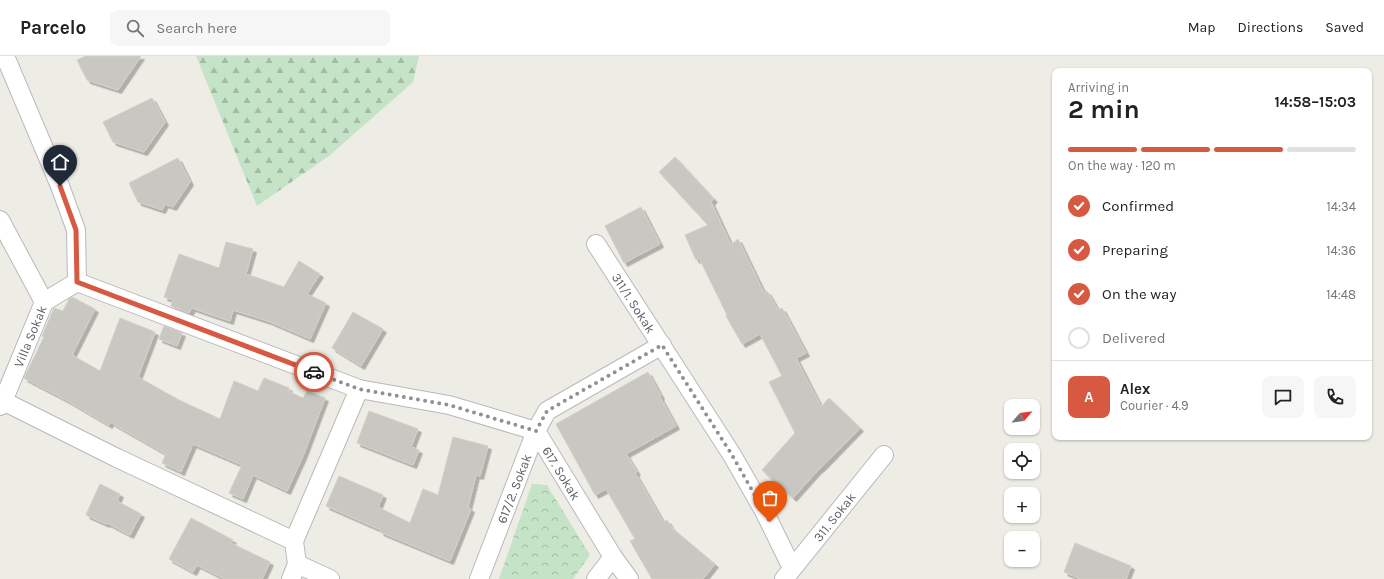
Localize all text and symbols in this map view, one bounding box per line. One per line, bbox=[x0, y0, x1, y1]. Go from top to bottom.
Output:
search box bbox=[110, 10, 390, 46]
text: Parcelo bbox=[20, 17, 86, 39]
icon: search bbox=[124, 17, 146, 39]
text: Search here bbox=[156, 19, 237, 37]
text: Map bbox=[1188, 19, 1216, 36]
text: Directions bbox=[1238, 19, 1303, 36]
text: Saved bbox=[1325, 19, 1364, 36]
text: Arriving in bbox=[1068, 80, 1129, 95]
text: 14:58–15:03 bbox=[1274, 93, 1356, 111]
text: 2 min bbox=[1068, 94, 1140, 125]
pin bbox=[43, 145, 77, 186]
icon: home bbox=[49, 151, 71, 173]
text: On the way · 120 m bbox=[1068, 158, 1176, 173]
icon: check bbox=[1068, 195, 1090, 217]
text: Confirmed bbox=[1102, 197, 1174, 215]
text: 14:34 bbox=[1327, 199, 1356, 214]
icon: check bbox=[1068, 239, 1090, 261]
text: Preparing bbox=[1102, 241, 1168, 259]
text: 14:36 bbox=[1326, 243, 1356, 258]
street label: 311/1. Sokak bbox=[609, 270, 658, 336]
icon: check bbox=[1068, 283, 1090, 305]
text: On the way bbox=[1102, 285, 1176, 303]
text: 14:48 bbox=[1326, 287, 1356, 302]
street label: Villa Sokak bbox=[11, 303, 50, 369]
text: Delivered bbox=[1102, 329, 1166, 347]
courier bbox=[294, 352, 334, 392]
icon: car bbox=[303, 361, 325, 383]
button: chat bbox=[1262, 376, 1304, 418]
button: phone bbox=[1314, 376, 1356, 418]
text: Alex bbox=[1120, 380, 1150, 398]
text: A bbox=[1084, 388, 1094, 406]
text: Courier · 4.9 bbox=[1120, 398, 1189, 413]
north arrow bbox=[1004, 399, 1040, 435]
map controls bbox=[1004, 399, 1040, 567]
button: locate bbox=[1004, 443, 1040, 479]
street label: 617. Sokak bbox=[539, 444, 583, 503]
street label: 617/2. Sokak bbox=[494, 452, 534, 526]
pin bbox=[753, 481, 787, 522]
icon: bag bbox=[759, 487, 781, 509]
button: + bbox=[1004, 487, 1040, 523]
street label: 311. Sokak bbox=[810, 490, 859, 545]
button: − bbox=[1004, 531, 1040, 567]

